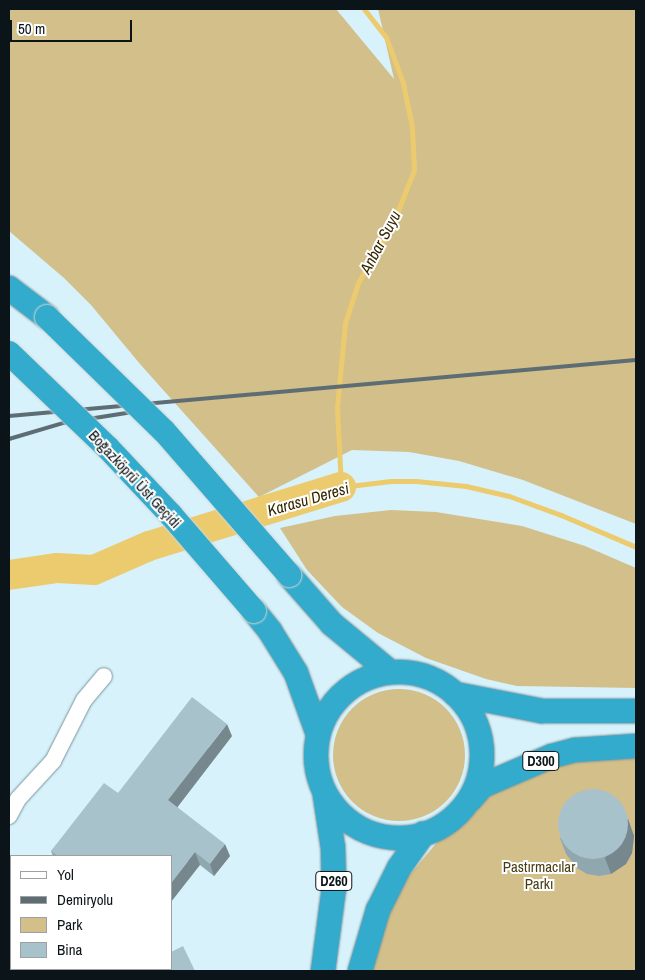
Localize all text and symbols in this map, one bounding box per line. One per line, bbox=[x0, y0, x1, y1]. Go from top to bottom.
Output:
scale bar bbox=[12, 10, 135, 42]
text: 50 m bbox=[18, 18, 45, 39]
water label: Anbar Suyu bbox=[355, 207, 405, 277]
street label: Boğazköprü Üst Geçidi bbox=[85, 426, 185, 532]
water label: Karasu Deresi bbox=[265, 478, 351, 520]
road number: D300 bbox=[522, 749, 560, 772]
legend bbox=[10, 855, 172, 970]
park label: Pastırmacılar Parkı bbox=[503, 857, 575, 892]
text: Yol bbox=[57, 864, 74, 885]
road number: D260 bbox=[315, 869, 353, 892]
text: Demiryolu bbox=[57, 889, 113, 910]
text: Park bbox=[57, 914, 82, 935]
text: Bina bbox=[57, 939, 82, 960]

